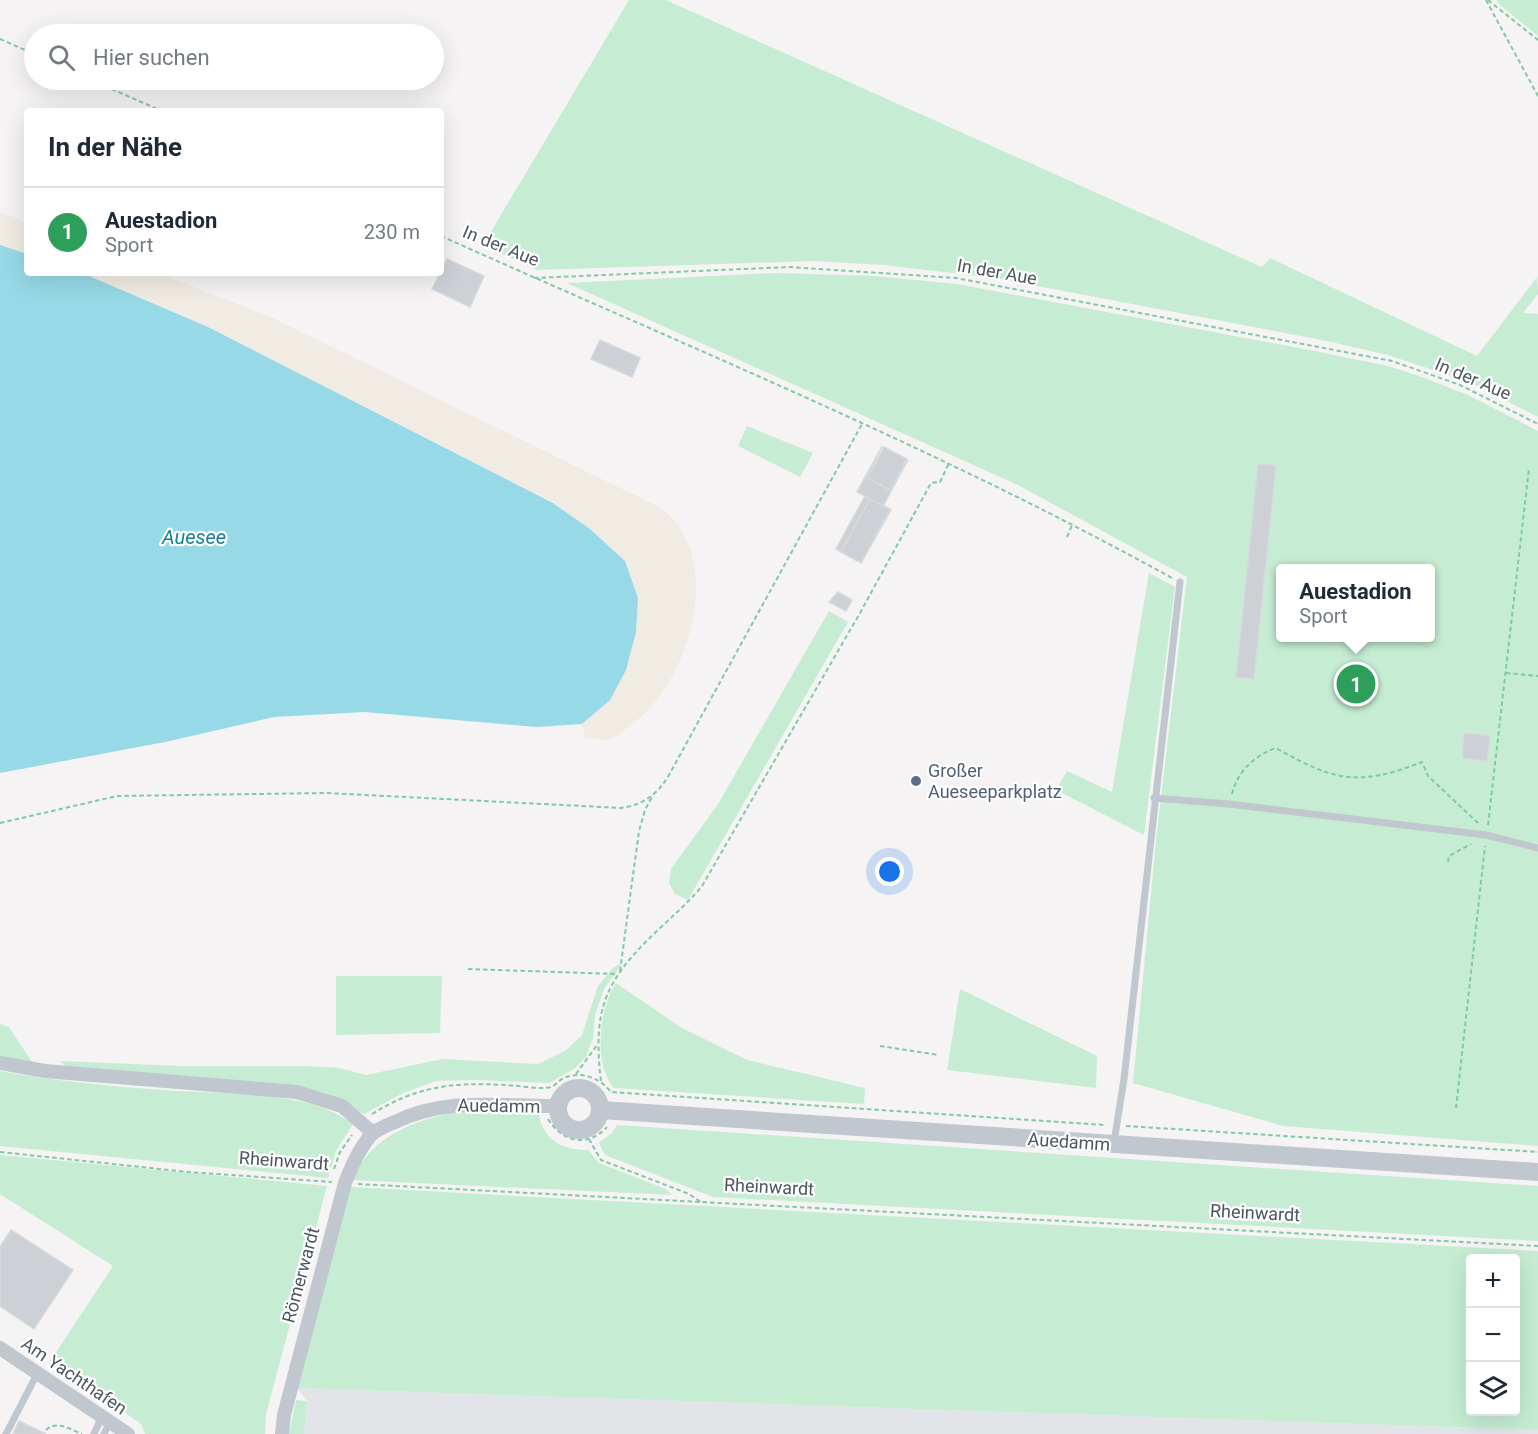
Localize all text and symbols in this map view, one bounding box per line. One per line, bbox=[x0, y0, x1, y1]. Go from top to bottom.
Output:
search box bbox=[24, 24, 444, 90]
icon: search bbox=[45, 41, 78, 74]
text: Hier suchen bbox=[93, 45, 210, 70]
text: In der Nähe bbox=[48, 132, 182, 162]
text: Auestadion bbox=[105, 208, 217, 233]
text: 1 bbox=[62, 220, 73, 244]
text: 230 m bbox=[364, 220, 420, 244]
street label: In der Aue bbox=[460, 221, 543, 270]
text: Sport bbox=[105, 233, 153, 257]
street label: In der Aue bbox=[956, 254, 1039, 289]
street label: In der Aue bbox=[1432, 353, 1514, 404]
water label: Auesee bbox=[161, 525, 226, 549]
popup bbox=[1276, 564, 1435, 642]
text: Auestadion bbox=[1299, 579, 1412, 604]
text: Sport bbox=[1299, 604, 1348, 628]
pin: 1 bbox=[1336, 662, 1376, 706]
place label: Großer Aueseeparkplatz bbox=[928, 760, 1062, 802]
marker: Großer Aueseeparkplatz bbox=[909, 774, 923, 788]
your location bbox=[875, 857, 904, 886]
street label: Auedamm bbox=[458, 1094, 541, 1117]
street label: Auedamm bbox=[1027, 1128, 1111, 1155]
street label: Rheinwardt bbox=[238, 1147, 330, 1174]
street label: Rheinwardt bbox=[723, 1174, 815, 1199]
street label: Rheinwardt bbox=[1209, 1200, 1301, 1225]
street label: Römerwardt bbox=[278, 1225, 323, 1325]
map controls bbox=[1466, 1254, 1520, 1416]
button: + bbox=[1466, 1254, 1520, 1308]
button: − bbox=[1466, 1308, 1520, 1362]
street label: Am Yachthafen bbox=[18, 1333, 131, 1419]
button: layers bbox=[1466, 1362, 1520, 1416]

